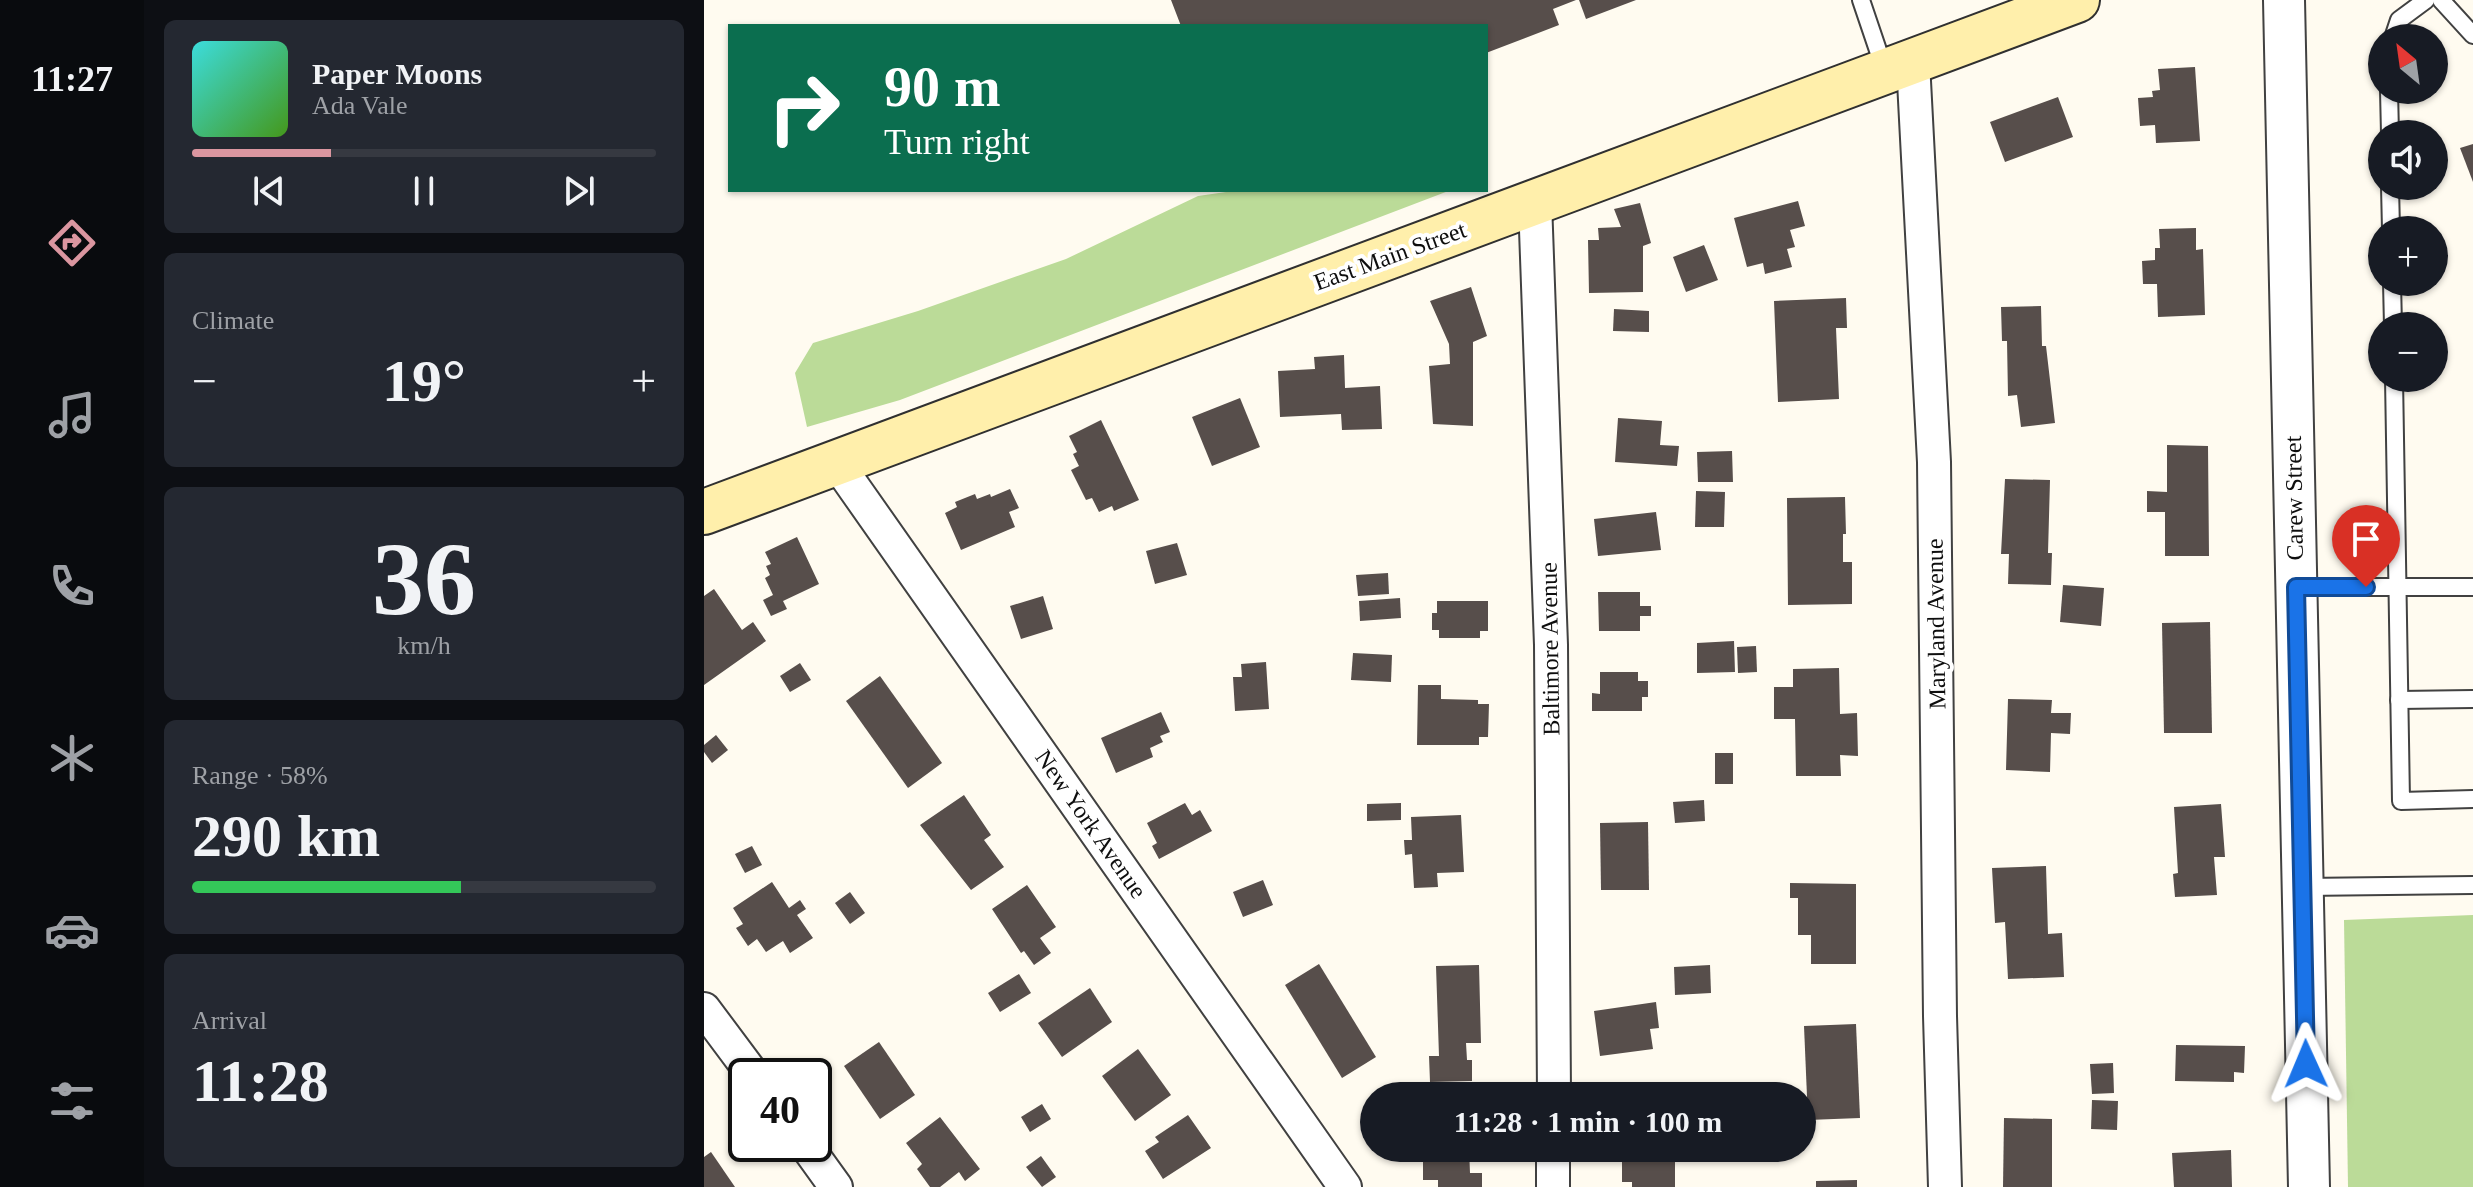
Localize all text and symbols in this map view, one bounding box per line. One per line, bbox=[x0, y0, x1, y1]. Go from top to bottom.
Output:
north arrow bbox=[2368, 24, 2448, 104]
map controls bbox=[2368, 24, 2448, 392]
icon: right bbox=[752, 56, 856, 160]
text: 90 m bbox=[884, 56, 1001, 118]
text: Paper Moons bbox=[312, 57, 482, 90]
text: 11:27 bbox=[31, 59, 113, 99]
text: Ada Vale bbox=[312, 91, 408, 120]
button: sound bbox=[2368, 120, 2448, 200]
text: Turn right bbox=[884, 122, 1030, 162]
icon: previous bbox=[247, 169, 291, 213]
icon: pause bbox=[402, 169, 446, 213]
icon: next bbox=[557, 169, 601, 213]
icon: directions bbox=[44, 215, 100, 271]
street label: East Main Street bbox=[1310, 216, 1470, 296]
button: + bbox=[2368, 216, 2448, 296]
text: Climate bbox=[192, 306, 274, 335]
button: − bbox=[2368, 312, 2448, 392]
text: 19° bbox=[382, 348, 466, 414]
text: − bbox=[192, 357, 217, 406]
text: + bbox=[631, 357, 656, 406]
icon: music bbox=[44, 387, 100, 443]
street label: Carew Street bbox=[2280, 435, 2308, 561]
pin bbox=[2332, 505, 2400, 587]
icon: arrive bbox=[2344, 517, 2388, 561]
text: 36 bbox=[372, 521, 476, 636]
street label: Maryland Avenue bbox=[1922, 538, 1950, 710]
icon: phone bbox=[44, 558, 100, 614]
street label: Baltimore Avenue bbox=[1535, 562, 1565, 736]
text: km/h bbox=[397, 631, 451, 660]
icon: climate bbox=[44, 730, 100, 786]
street label: New York Avenue bbox=[1030, 745, 1152, 903]
text: Range · 58% bbox=[192, 761, 328, 790]
text: 290 km bbox=[192, 803, 380, 869]
icon: car bbox=[44, 902, 100, 958]
text: Arrival bbox=[192, 1006, 267, 1035]
position arrow bbox=[2264, 1022, 2348, 1106]
text: 11:28 bbox=[192, 1048, 329, 1114]
speed limit sign: 40 bbox=[728, 1058, 832, 1162]
icon: filters bbox=[44, 1073, 100, 1129]
text: 11:28 · 1 min · 100 m bbox=[1454, 1105, 1722, 1138]

